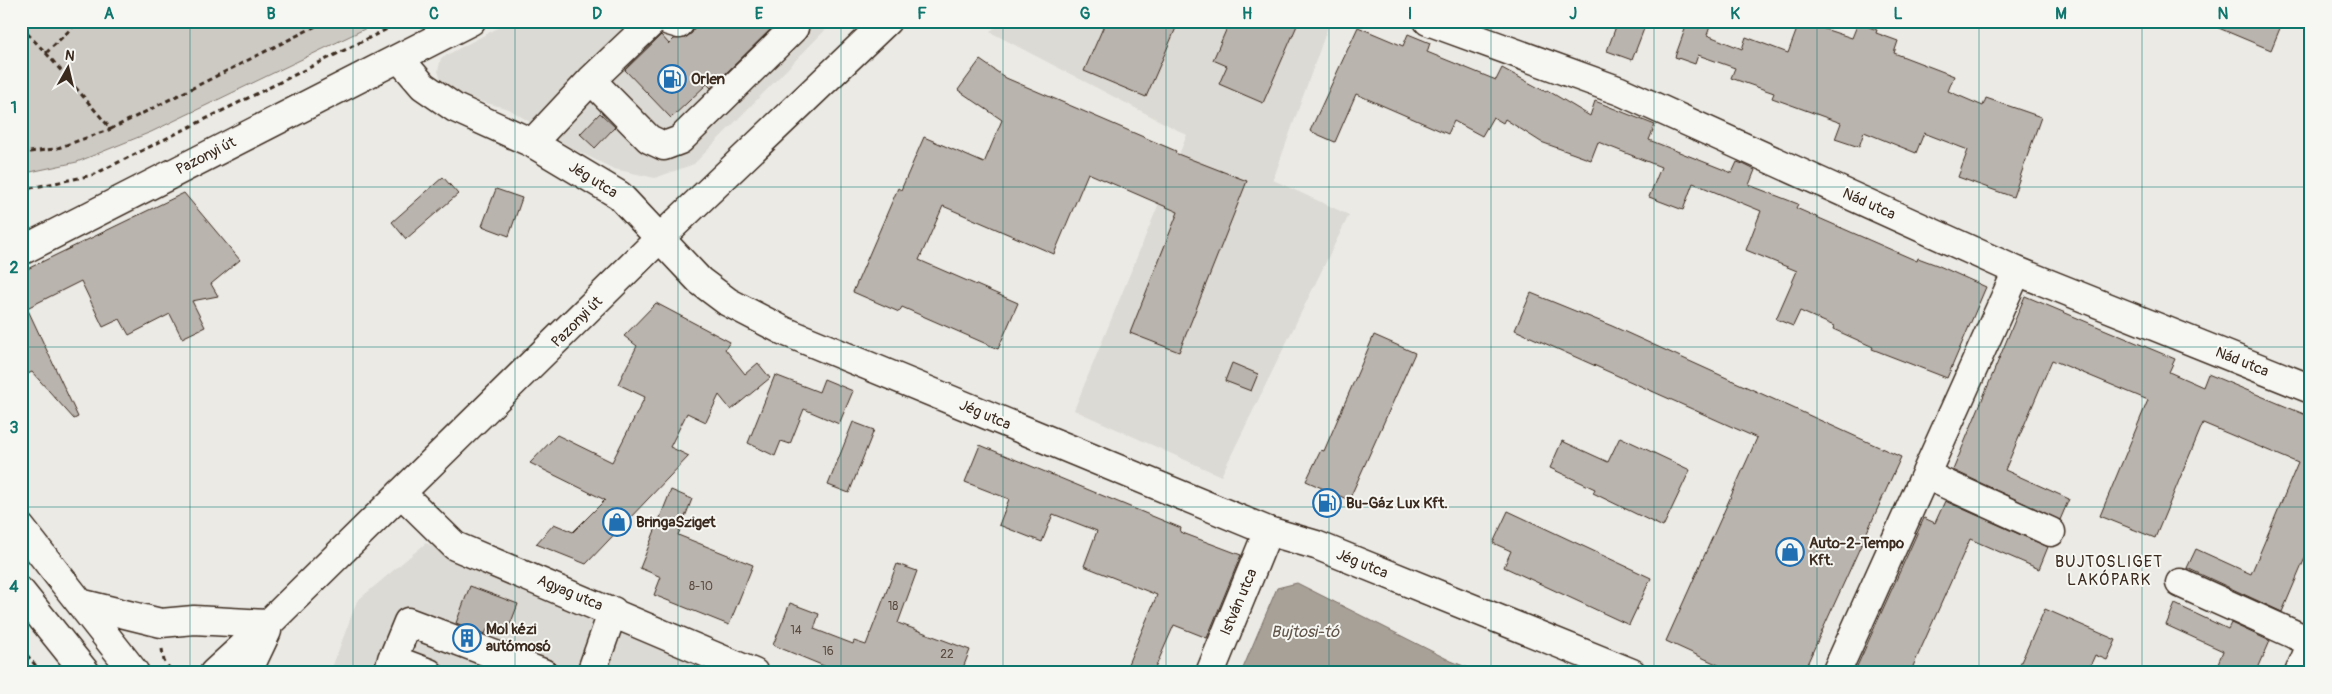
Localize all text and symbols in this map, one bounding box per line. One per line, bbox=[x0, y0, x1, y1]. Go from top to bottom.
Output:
text: A bbox=[104, 4, 115, 24]
text: B bbox=[266, 4, 276, 24]
text: C bbox=[429, 4, 439, 24]
text: D bbox=[592, 4, 602, 24]
text: E bbox=[755, 4, 764, 24]
text: F bbox=[917, 4, 927, 24]
text: G bbox=[1080, 4, 1091, 24]
text: H bbox=[1242, 4, 1252, 24]
text: I bbox=[1408, 4, 1412, 24]
text: J bbox=[1569, 4, 1577, 24]
text: K bbox=[1730, 4, 1740, 24]
text: L bbox=[1893, 4, 1903, 24]
text: M bbox=[2055, 4, 2067, 24]
text: N bbox=[2218, 4, 2229, 24]
north arrow bbox=[42, 42, 92, 92]
text: N bbox=[64, 47, 76, 65]
fuel station icon: Orlen bbox=[657, 64, 687, 94]
place label: Orlen bbox=[691, 70, 726, 89]
text: 1 bbox=[11, 98, 17, 118]
street label: Pazonyi út bbox=[173, 132, 240, 179]
street label: Jég utca bbox=[565, 158, 621, 202]
street label: Nád utca bbox=[1840, 184, 1898, 224]
text: 2 bbox=[10, 258, 19, 278]
street label: Pazonyi út bbox=[547, 292, 607, 352]
street label: Nád utca bbox=[2213, 343, 2272, 381]
street label: Jég utca bbox=[956, 396, 1014, 434]
text: 3 bbox=[10, 418, 19, 438]
fuel station icon: Bu-Gáz Lux Kft. bbox=[1312, 488, 1342, 518]
place label: Bu-Gáz Lux Kft. bbox=[1346, 494, 1448, 513]
shop icon: BringaSziget bbox=[602, 507, 632, 537]
place label: BringaSziget bbox=[636, 513, 717, 532]
place label: Auto-2-Tempo Kft. bbox=[1809, 534, 1904, 570]
shop icon: Auto-2-Tempo Kft. bbox=[1775, 537, 1805, 567]
street label: Jég utca bbox=[1333, 545, 1391, 583]
district label: BUJTOSLIGET LAKÓPARK bbox=[2055, 552, 2163, 590]
street label: István utca bbox=[1216, 566, 1262, 638]
street label: Agyag utca bbox=[534, 571, 606, 615]
text: 4 bbox=[9, 577, 19, 597]
house number: 8-10 bbox=[689, 579, 713, 594]
house number: 18 bbox=[888, 599, 898, 614]
place label: Mol kézi autómosó bbox=[486, 620, 551, 656]
water label: Bujtosi-tó bbox=[1271, 622, 1340, 642]
building icon: Mol kézi autómosó bbox=[452, 623, 482, 653]
house number: 14 bbox=[790, 623, 802, 638]
house number: 16 bbox=[822, 644, 834, 659]
house number: 22 bbox=[940, 647, 954, 662]

